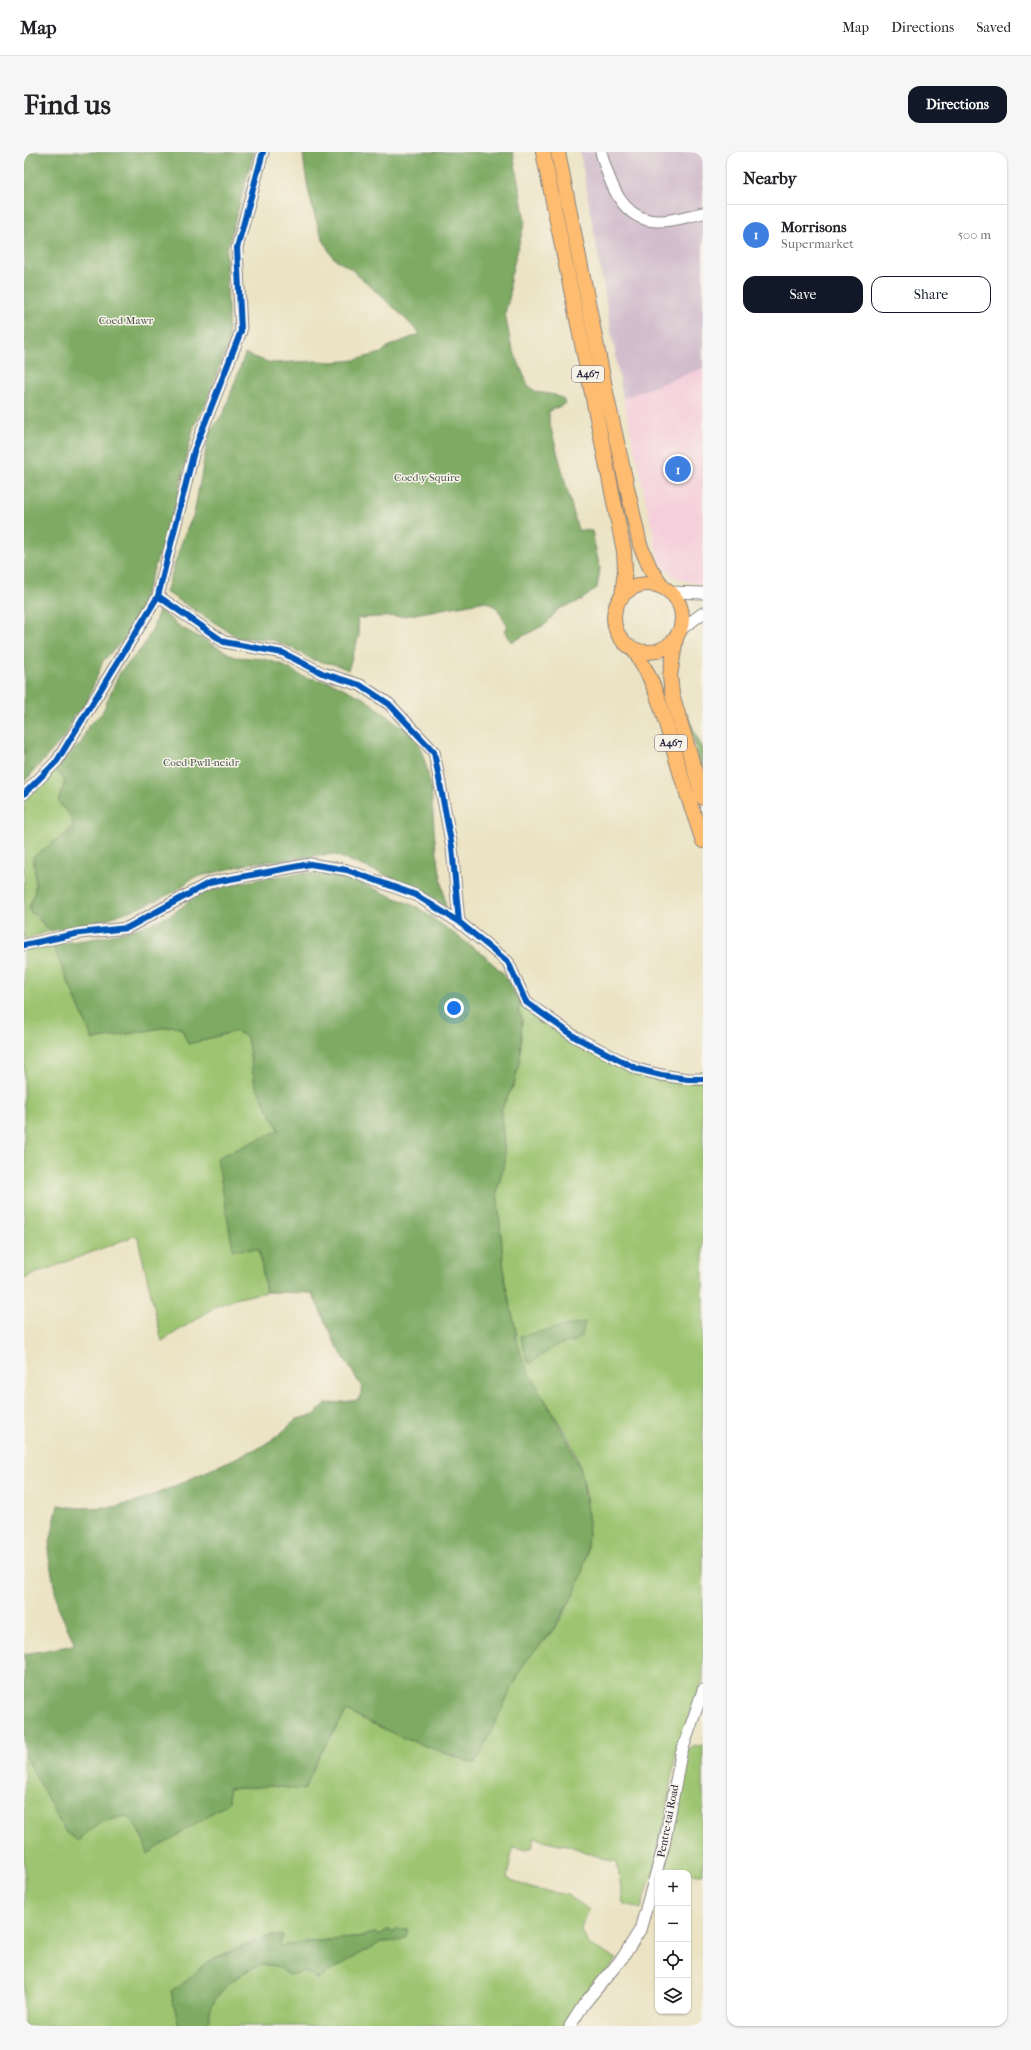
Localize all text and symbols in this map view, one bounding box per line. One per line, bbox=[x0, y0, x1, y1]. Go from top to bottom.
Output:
text: Map bbox=[20, 17, 56, 39]
text: Map bbox=[842, 19, 869, 36]
text: Directions bbox=[891, 19, 954, 36]
text: Saved bbox=[976, 19, 1011, 36]
button: Directions bbox=[908, 86, 1007, 123]
text: Find us bbox=[24, 88, 111, 121]
text: Nearby bbox=[743, 168, 797, 188]
text: Morrisons bbox=[781, 218, 847, 236]
text: 1 bbox=[754, 227, 758, 242]
text: 500 m bbox=[957, 227, 991, 242]
text: Supermarket bbox=[781, 236, 854, 251]
button: Save bbox=[743, 276, 863, 313]
button: Share bbox=[871, 276, 991, 313]
park label: Coed Mawr bbox=[99, 314, 154, 327]
road number: A467 bbox=[572, 366, 604, 382]
pin: 1 bbox=[665, 454, 691, 484]
park label: Coed y Squire bbox=[394, 471, 461, 484]
road number: A467 bbox=[655, 735, 687, 751]
park label: Coed Pwll-neidr bbox=[163, 756, 239, 769]
your location bbox=[444, 998, 464, 1018]
street label: Pentre-tai Road bbox=[655, 1782, 682, 1859]
map controls bbox=[655, 1870, 691, 2014]
button: + bbox=[655, 1870, 691, 1906]
button: − bbox=[655, 1906, 691, 1942]
button: locate bbox=[655, 1942, 691, 1978]
button: layers bbox=[655, 1978, 691, 2014]

